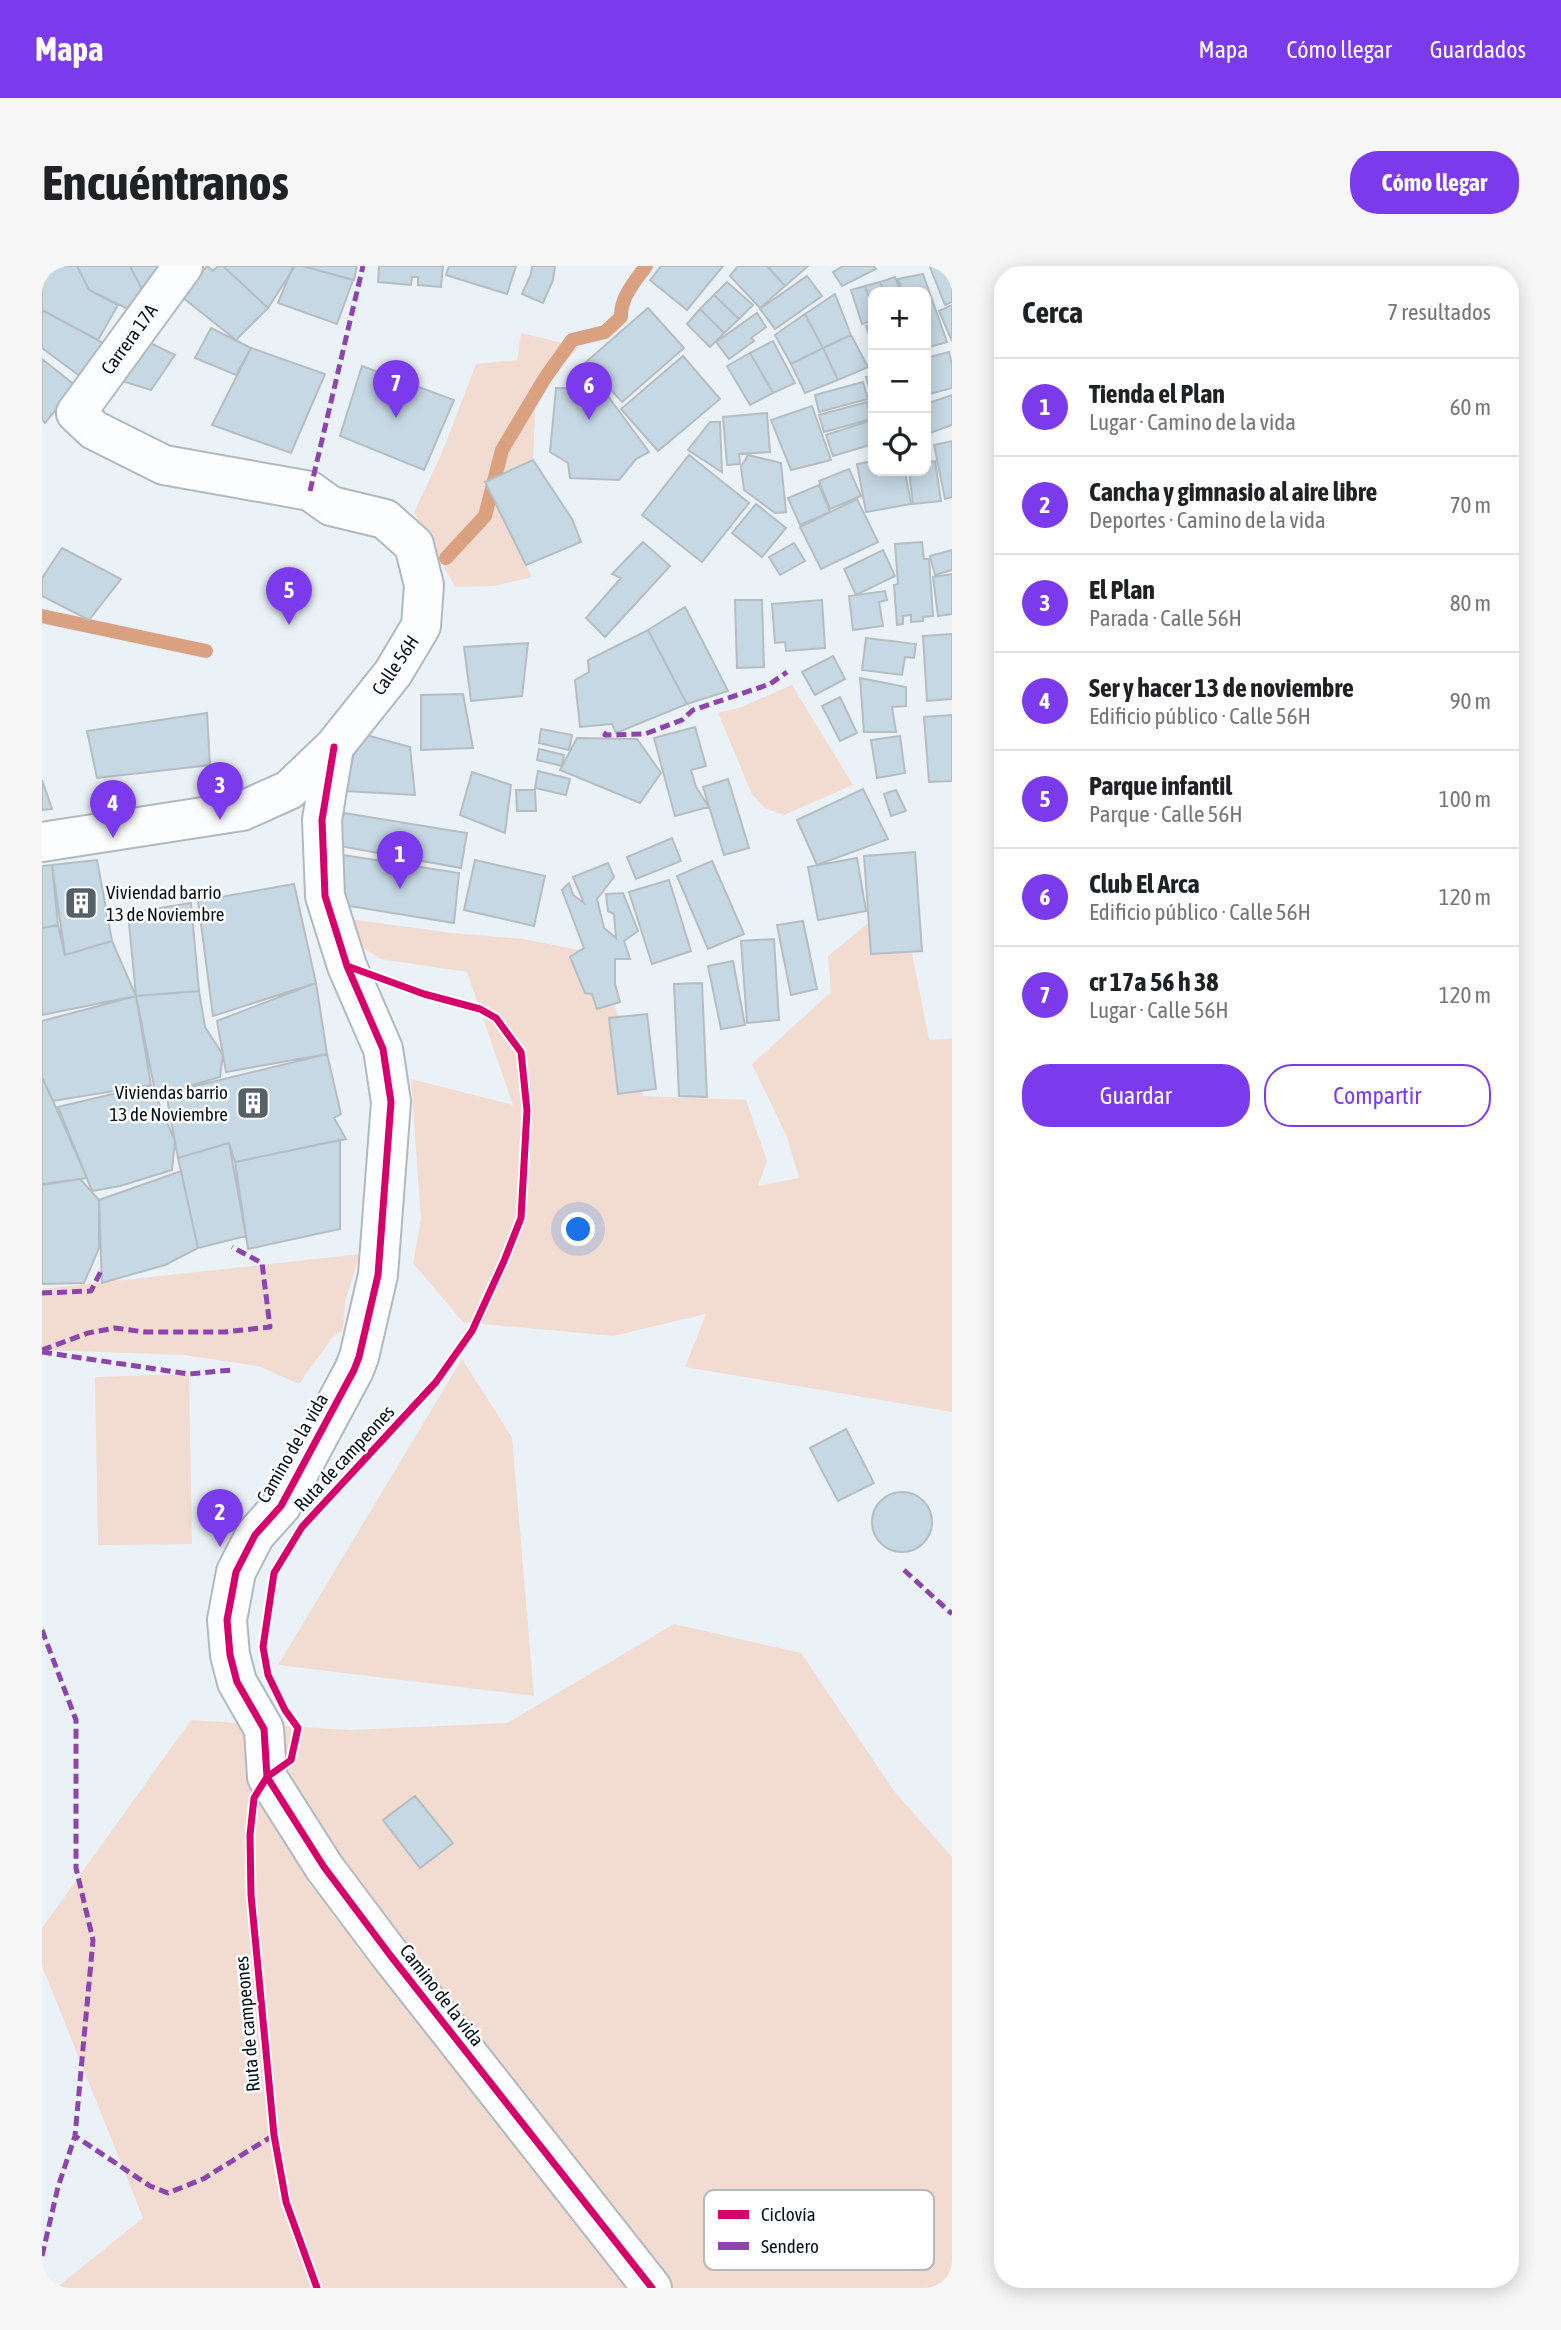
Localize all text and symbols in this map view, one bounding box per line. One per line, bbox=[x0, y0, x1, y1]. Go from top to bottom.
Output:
text: Mapa bbox=[35, 30, 103, 68]
text: Mapa bbox=[1199, 36, 1248, 63]
text: Cómo llegar bbox=[1286, 36, 1392, 63]
text: Guardados bbox=[1430, 36, 1526, 63]
button: Cómo llegar bbox=[1350, 151, 1519, 214]
text: Encuéntranos bbox=[42, 154, 289, 210]
map controls bbox=[868, 287, 931, 476]
button: + bbox=[868, 287, 931, 350]
text: Cerca bbox=[1022, 295, 1083, 329]
street label: Carrera 17A bbox=[96, 299, 162, 378]
text: 7 resultados bbox=[1387, 299, 1491, 325]
button: − bbox=[868, 350, 931, 413]
pin: 7 bbox=[373, 360, 419, 418]
pin: 6 bbox=[566, 362, 612, 420]
text: Tienda el Plan bbox=[1089, 379, 1225, 409]
text: 1 bbox=[1040, 394, 1050, 420]
text: 60 m bbox=[1450, 394, 1491, 420]
text: Lugar · Camino de la vida bbox=[1089, 409, 1296, 435]
button: locate bbox=[868, 413, 931, 476]
text: Cancha y gimnasio al aire libre bbox=[1089, 477, 1377, 507]
text: 2 bbox=[1040, 492, 1050, 518]
text: 70 m bbox=[1450, 492, 1491, 518]
text: Deportes · Camino de la vida bbox=[1089, 507, 1326, 533]
pin: 5 bbox=[266, 567, 312, 625]
text: El Plan bbox=[1089, 575, 1155, 605]
text: 3 bbox=[1040, 590, 1050, 616]
text: 80 m bbox=[1450, 590, 1491, 616]
text: Parada · Calle 56H bbox=[1089, 605, 1242, 631]
street label: Calle 56H bbox=[367, 631, 423, 699]
text: Ser y hacer 13 de noviembre bbox=[1089, 673, 1354, 703]
text: 4 bbox=[1040, 688, 1050, 714]
text: 90 m bbox=[1450, 688, 1491, 714]
text: Edificio público · Calle 56H bbox=[1089, 703, 1311, 729]
pin: 3 bbox=[197, 762, 243, 820]
text: Parque infantil bbox=[1089, 771, 1232, 801]
pin: 4 bbox=[90, 780, 136, 838]
text: 5 bbox=[1040, 786, 1050, 812]
text: 100 m bbox=[1439, 786, 1491, 812]
text: Parque · Calle 56H bbox=[1089, 801, 1243, 827]
pin: 1 bbox=[377, 831, 423, 889]
text: Club El Arca bbox=[1089, 869, 1200, 899]
place label: Viviendad barrio 13 de Noviembre bbox=[106, 881, 224, 925]
building icon: Viviendad barrio 13 de Noviembre bbox=[62, 884, 100, 922]
text: 6 bbox=[1040, 884, 1050, 910]
text: 120 m bbox=[1439, 884, 1491, 910]
text: Edificio público · Calle 56H bbox=[1089, 899, 1311, 925]
text: cr 17a 56 h 38 bbox=[1089, 967, 1219, 997]
text: 7 bbox=[1040, 982, 1050, 1008]
text: 120 m bbox=[1439, 982, 1491, 1008]
text: Lugar · Calle 56H bbox=[1089, 997, 1229, 1023]
button: Guardar bbox=[1022, 1064, 1250, 1127]
button: Compartir bbox=[1264, 1064, 1491, 1127]
place label: Viviendas barrio 13 de Noviembre bbox=[110, 1081, 228, 1125]
building icon: Viviendas barrio 13 de Noviembre bbox=[234, 1084, 272, 1122]
your location bbox=[561, 1212, 595, 1246]
street label: Camino de la vida bbox=[252, 1389, 332, 1507]
street label: Ruta de campeones bbox=[289, 1400, 399, 1515]
pin: 2 bbox=[197, 1489, 243, 1547]
street label: Camino de la vida bbox=[395, 1940, 489, 2050]
street label: Ruta de campeones bbox=[230, 1955, 264, 2093]
legend bbox=[704, 2190, 934, 2270]
text: Ciclovía bbox=[761, 2203, 816, 2225]
text: Sendero bbox=[761, 2235, 819, 2257]

